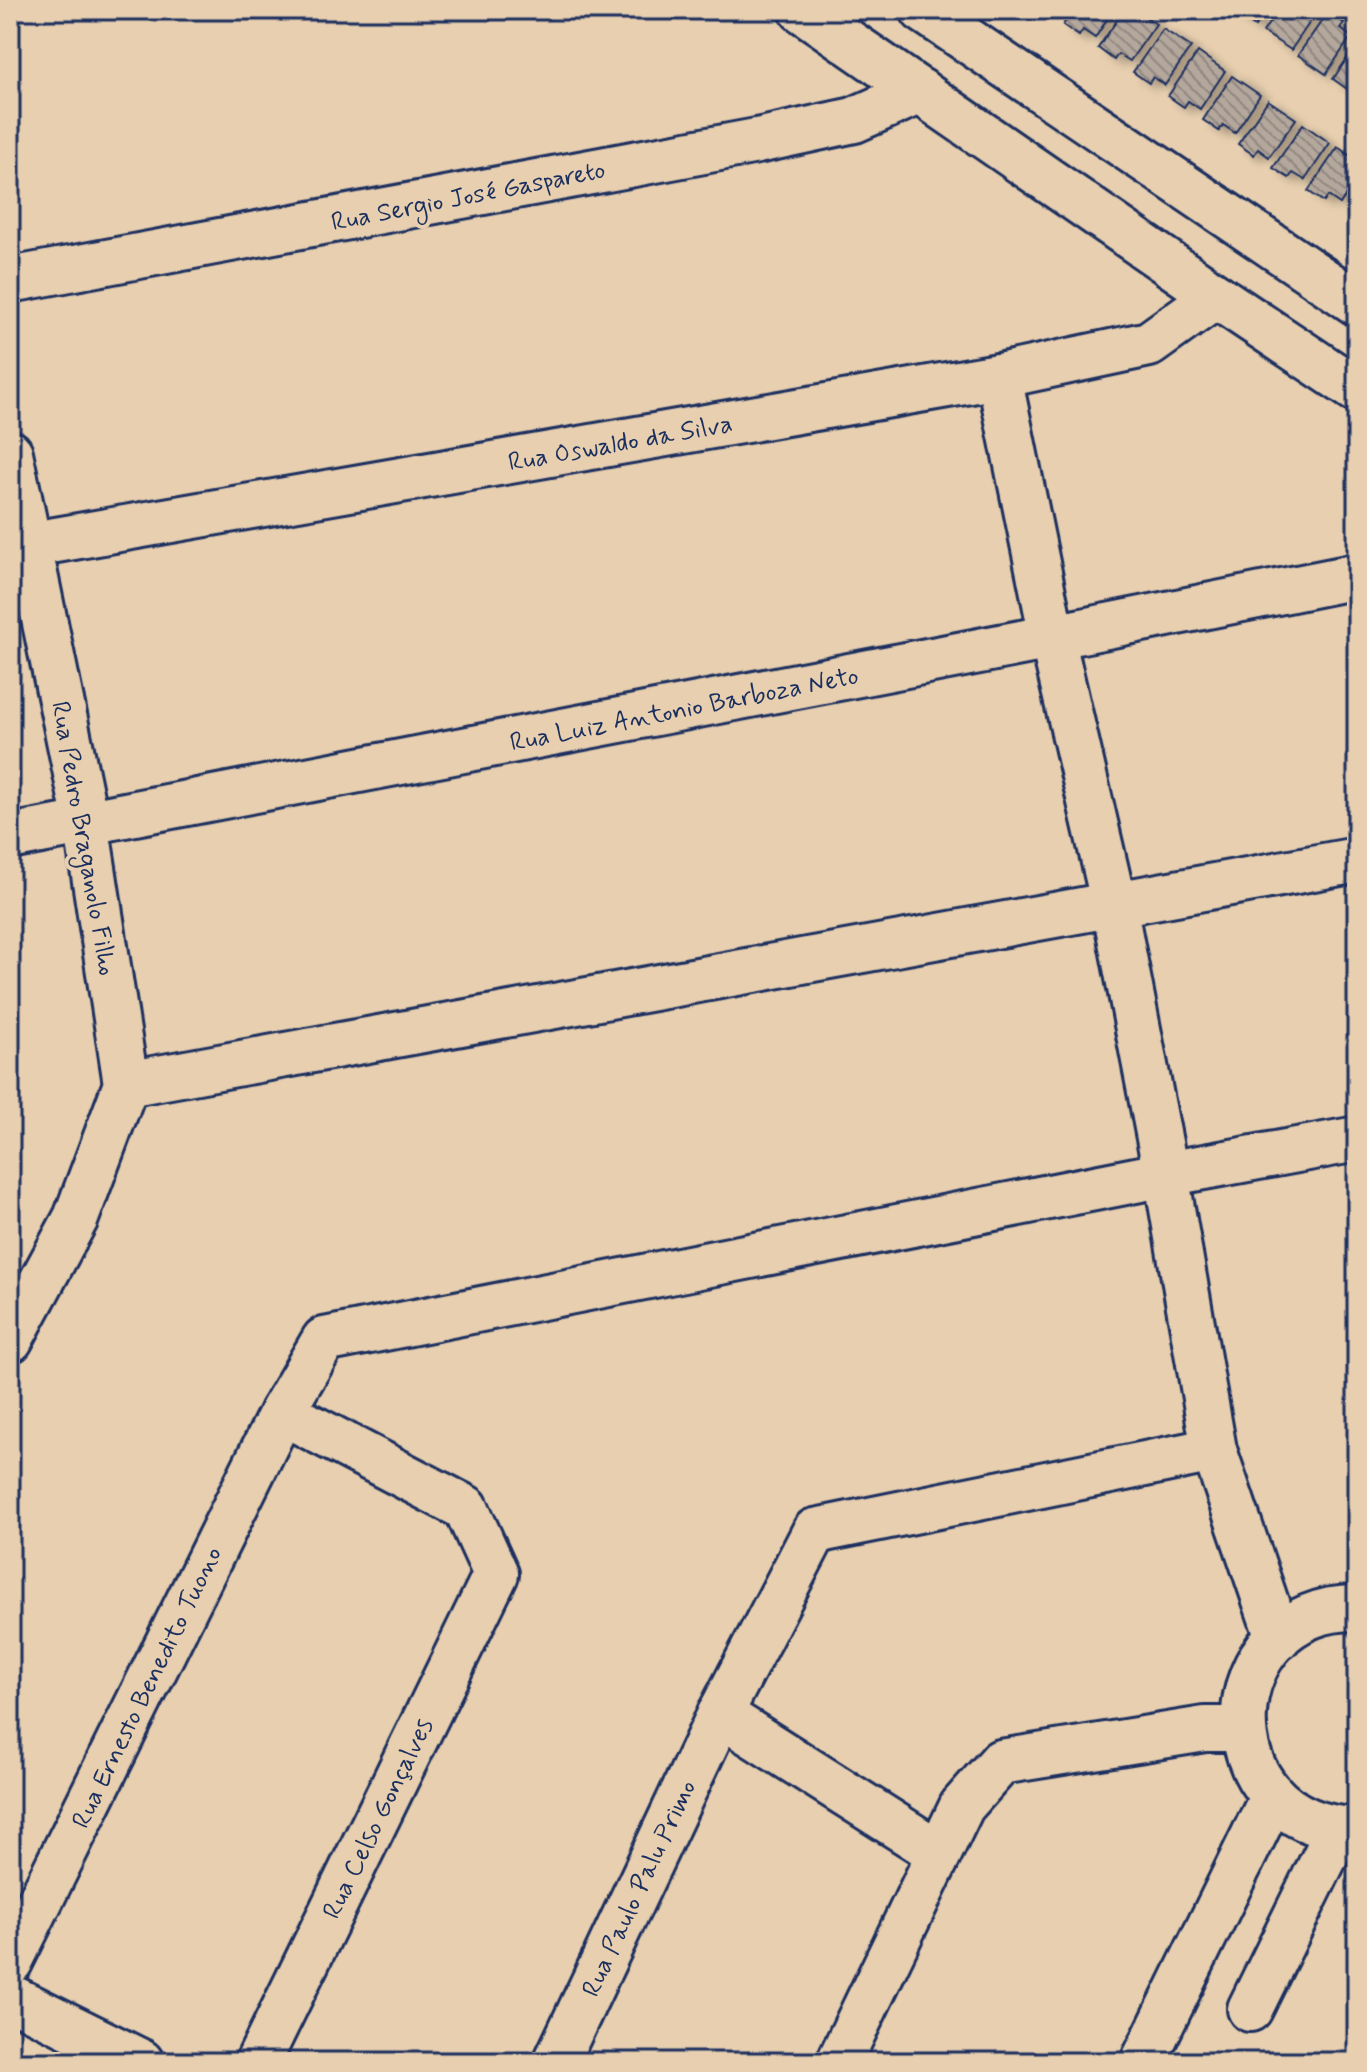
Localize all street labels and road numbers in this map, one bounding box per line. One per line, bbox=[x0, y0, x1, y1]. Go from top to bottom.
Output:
street label: Rua Sergio José Gaspareto bbox=[328, 154, 609, 242]
street label: Rua Oswaldo da Silva bbox=[505, 407, 735, 480]
street label: Rua Luiz Antonio Barboza Neto bbox=[507, 659, 862, 760]
street label: Rua Pedro Braganolo Filho bbox=[40, 698, 124, 979]
street label: Rua Ernesto Benedito Tuono bbox=[65, 1541, 231, 1834]
street label: Rua Celso Gonçalves bbox=[315, 1713, 442, 1925]
street label: Rua Paulo Palu Primo bbox=[575, 1775, 705, 2003]

